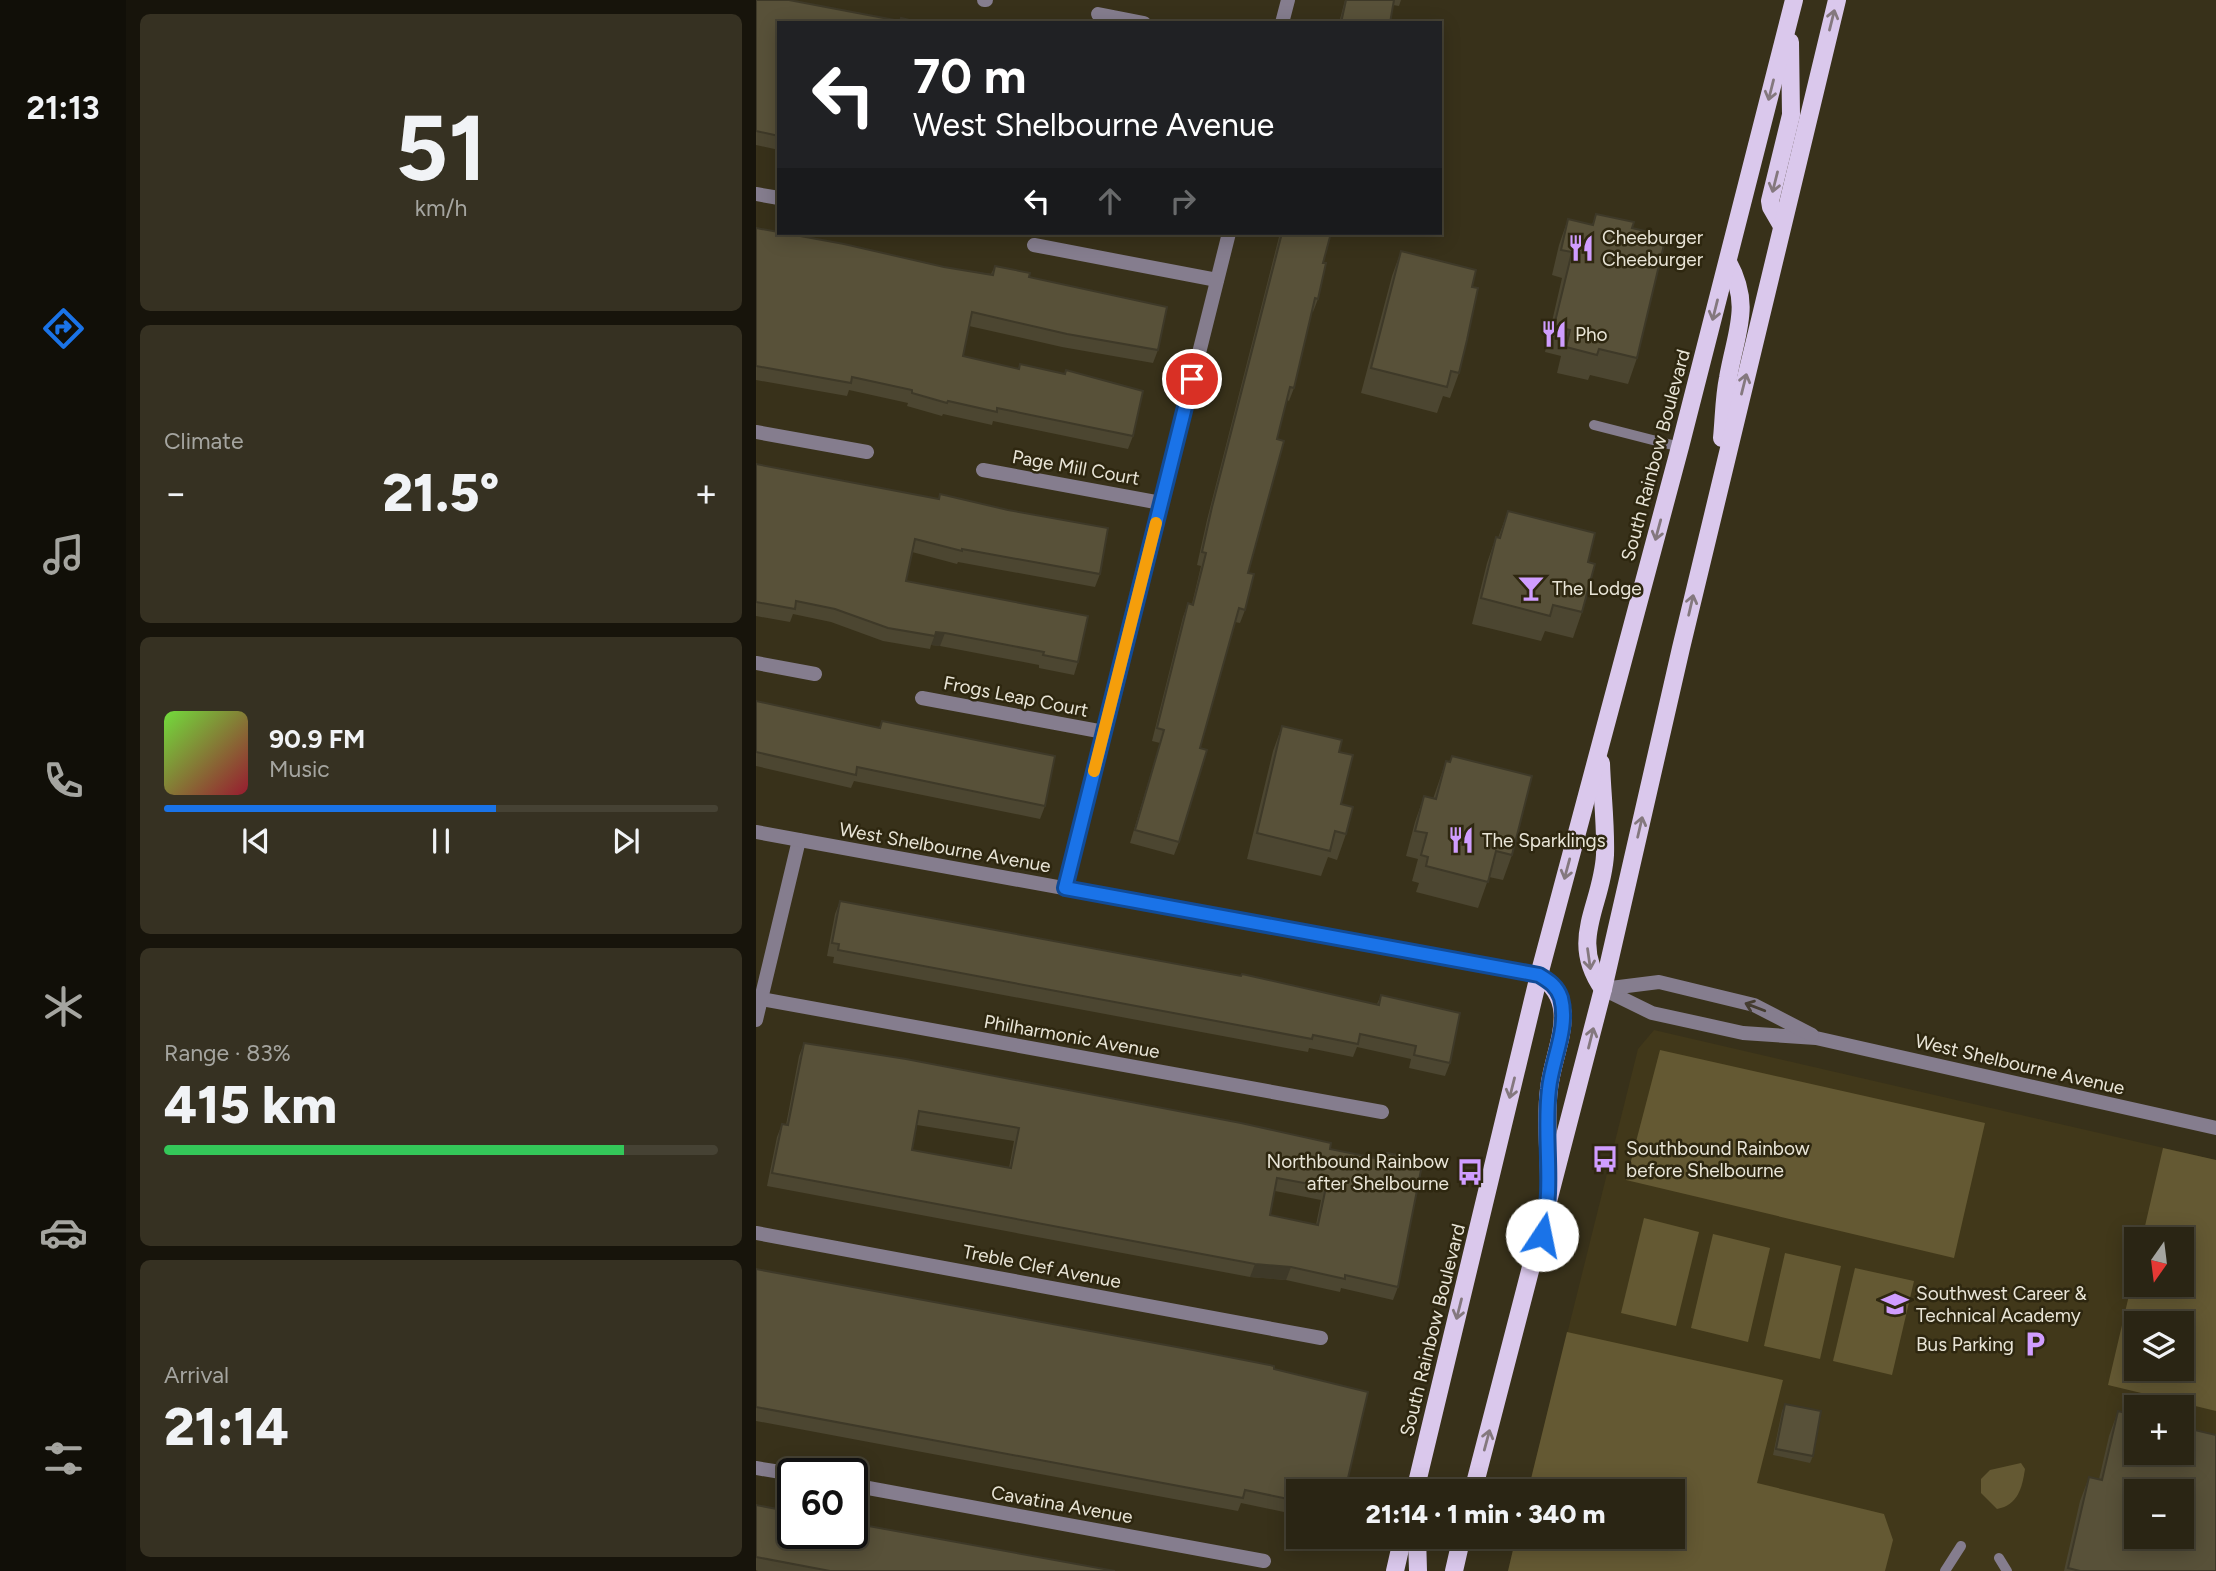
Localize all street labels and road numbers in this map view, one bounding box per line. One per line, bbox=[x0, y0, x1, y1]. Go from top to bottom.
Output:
street label: South Rainbow Boulevard bbox=[1616, 347, 1695, 564]
street label: Page Mill Court bbox=[1010, 445, 1142, 490]
street label: Frogs Leap Court bbox=[942, 671, 1090, 722]
street label: West Shelbourne Avenue bbox=[837, 818, 1053, 877]
street label: Philharmonic Avenue bbox=[982, 1010, 1162, 1063]
street label: West Shelbourne Avenue bbox=[1913, 1029, 2127, 1100]
street label: South Rainbow Boulevard bbox=[1395, 1221, 1470, 1439]
street label: Treble Clef Avenue bbox=[961, 1240, 1123, 1293]
street label: Cavatina Avenue bbox=[989, 1481, 1135, 1528]

